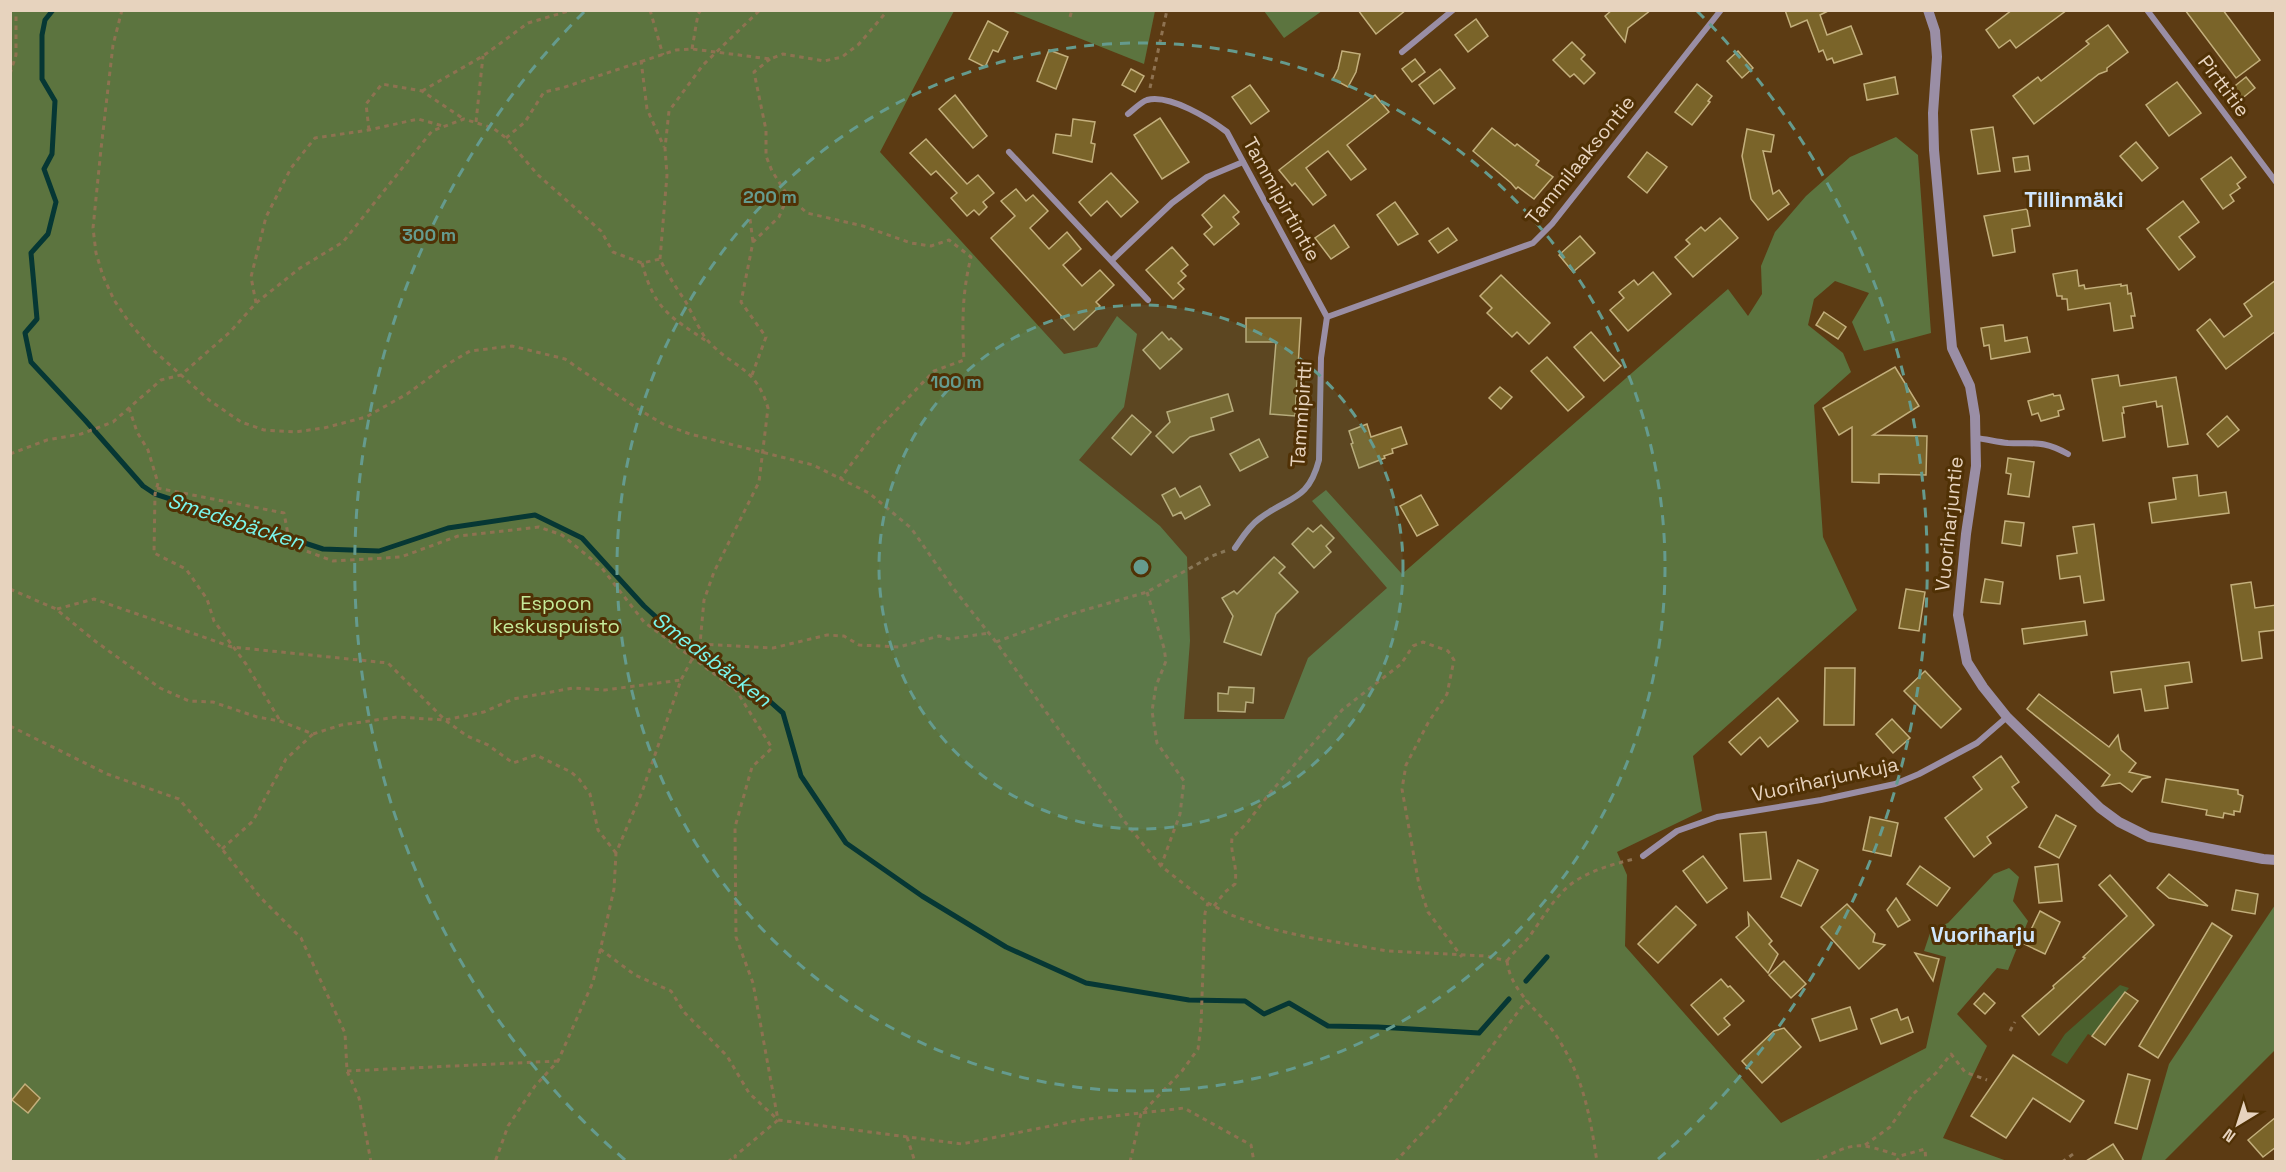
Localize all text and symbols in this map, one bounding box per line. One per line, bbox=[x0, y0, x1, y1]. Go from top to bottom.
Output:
street label: Pirttitie bbox=[2192, 50, 2256, 122]
street label: Tammilaaksontie bbox=[1520, 90, 1640, 230]
street label: Tammipirtintie bbox=[1237, 132, 1327, 266]
text: 200 m bbox=[743, 185, 797, 208]
district label: Tillinmäki bbox=[2024, 185, 2124, 213]
text: 300 m bbox=[402, 223, 456, 246]
street label: Tammipirtti bbox=[1284, 360, 1318, 468]
text: 100 m bbox=[930, 370, 982, 393]
street label: Vuoriharjuntie bbox=[1929, 455, 1969, 593]
water label: Smedsbäcken bbox=[164, 486, 309, 556]
centre of rings bbox=[1131, 557, 1151, 577]
park label: Espoon keskuspuisto bbox=[492, 590, 620, 639]
water label: Smedsbäcken bbox=[647, 606, 778, 713]
street label: Vuoriharjunkuja bbox=[1749, 751, 1901, 807]
district label: Vuoriharju bbox=[1931, 921, 2035, 948]
north arrow bbox=[2208, 1094, 2268, 1154]
text: N bbox=[2218, 1124, 2240, 1147]

